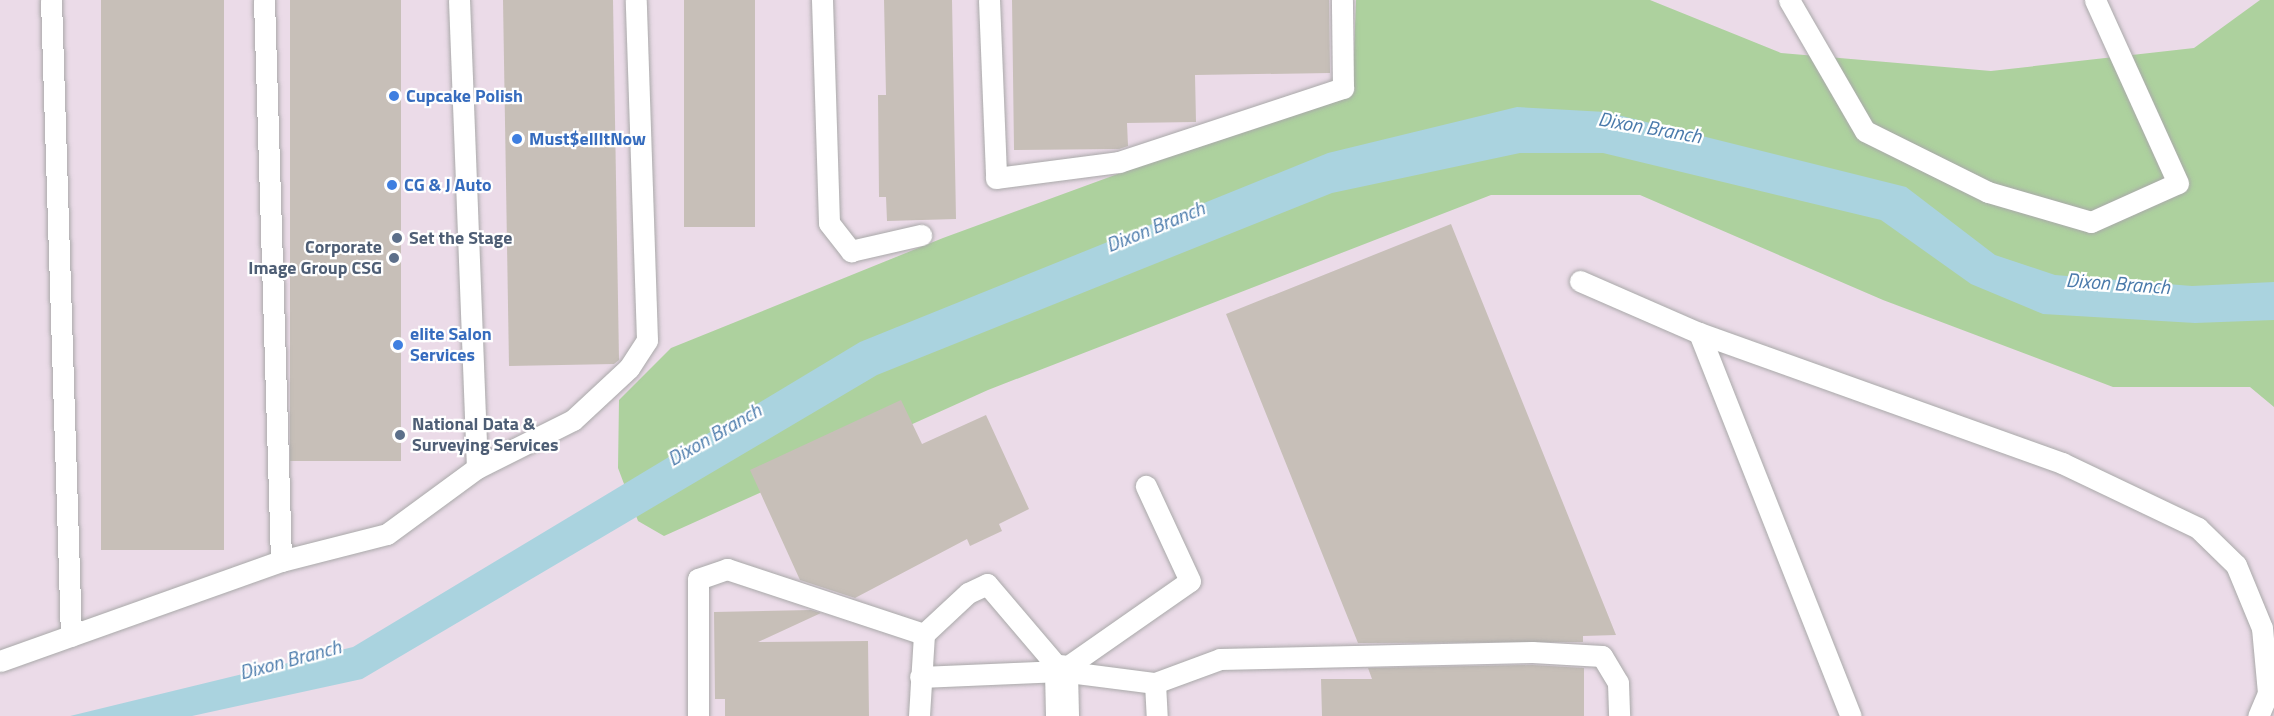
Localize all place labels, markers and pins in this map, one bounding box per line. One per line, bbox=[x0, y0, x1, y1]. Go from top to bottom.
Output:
place label: Cupcake Polish bbox=[406, 85, 523, 107]
marker: Cupcake Polish bbox=[387, 89, 401, 103]
place label: Must$ellItNow bbox=[529, 128, 646, 150]
marker: Must$ellItNow bbox=[510, 132, 524, 146]
place label: CG & J Auto bbox=[404, 174, 492, 196]
marker: CG & J Auto bbox=[385, 178, 399, 192]
place label: Set the Stage bbox=[409, 227, 512, 249]
marker: Set the Stage bbox=[390, 231, 404, 245]
place label: Corporate Image Group CSG bbox=[248, 237, 382, 280]
marker: Corporate Image Group CSG bbox=[387, 251, 401, 265]
place label: elite Salon Services bbox=[410, 324, 492, 366]
marker: elite Salon Services bbox=[391, 338, 405, 352]
place label: National Data & Surveying Services bbox=[412, 414, 558, 456]
marker: National Data & Surveying Services bbox=[393, 428, 407, 442]

